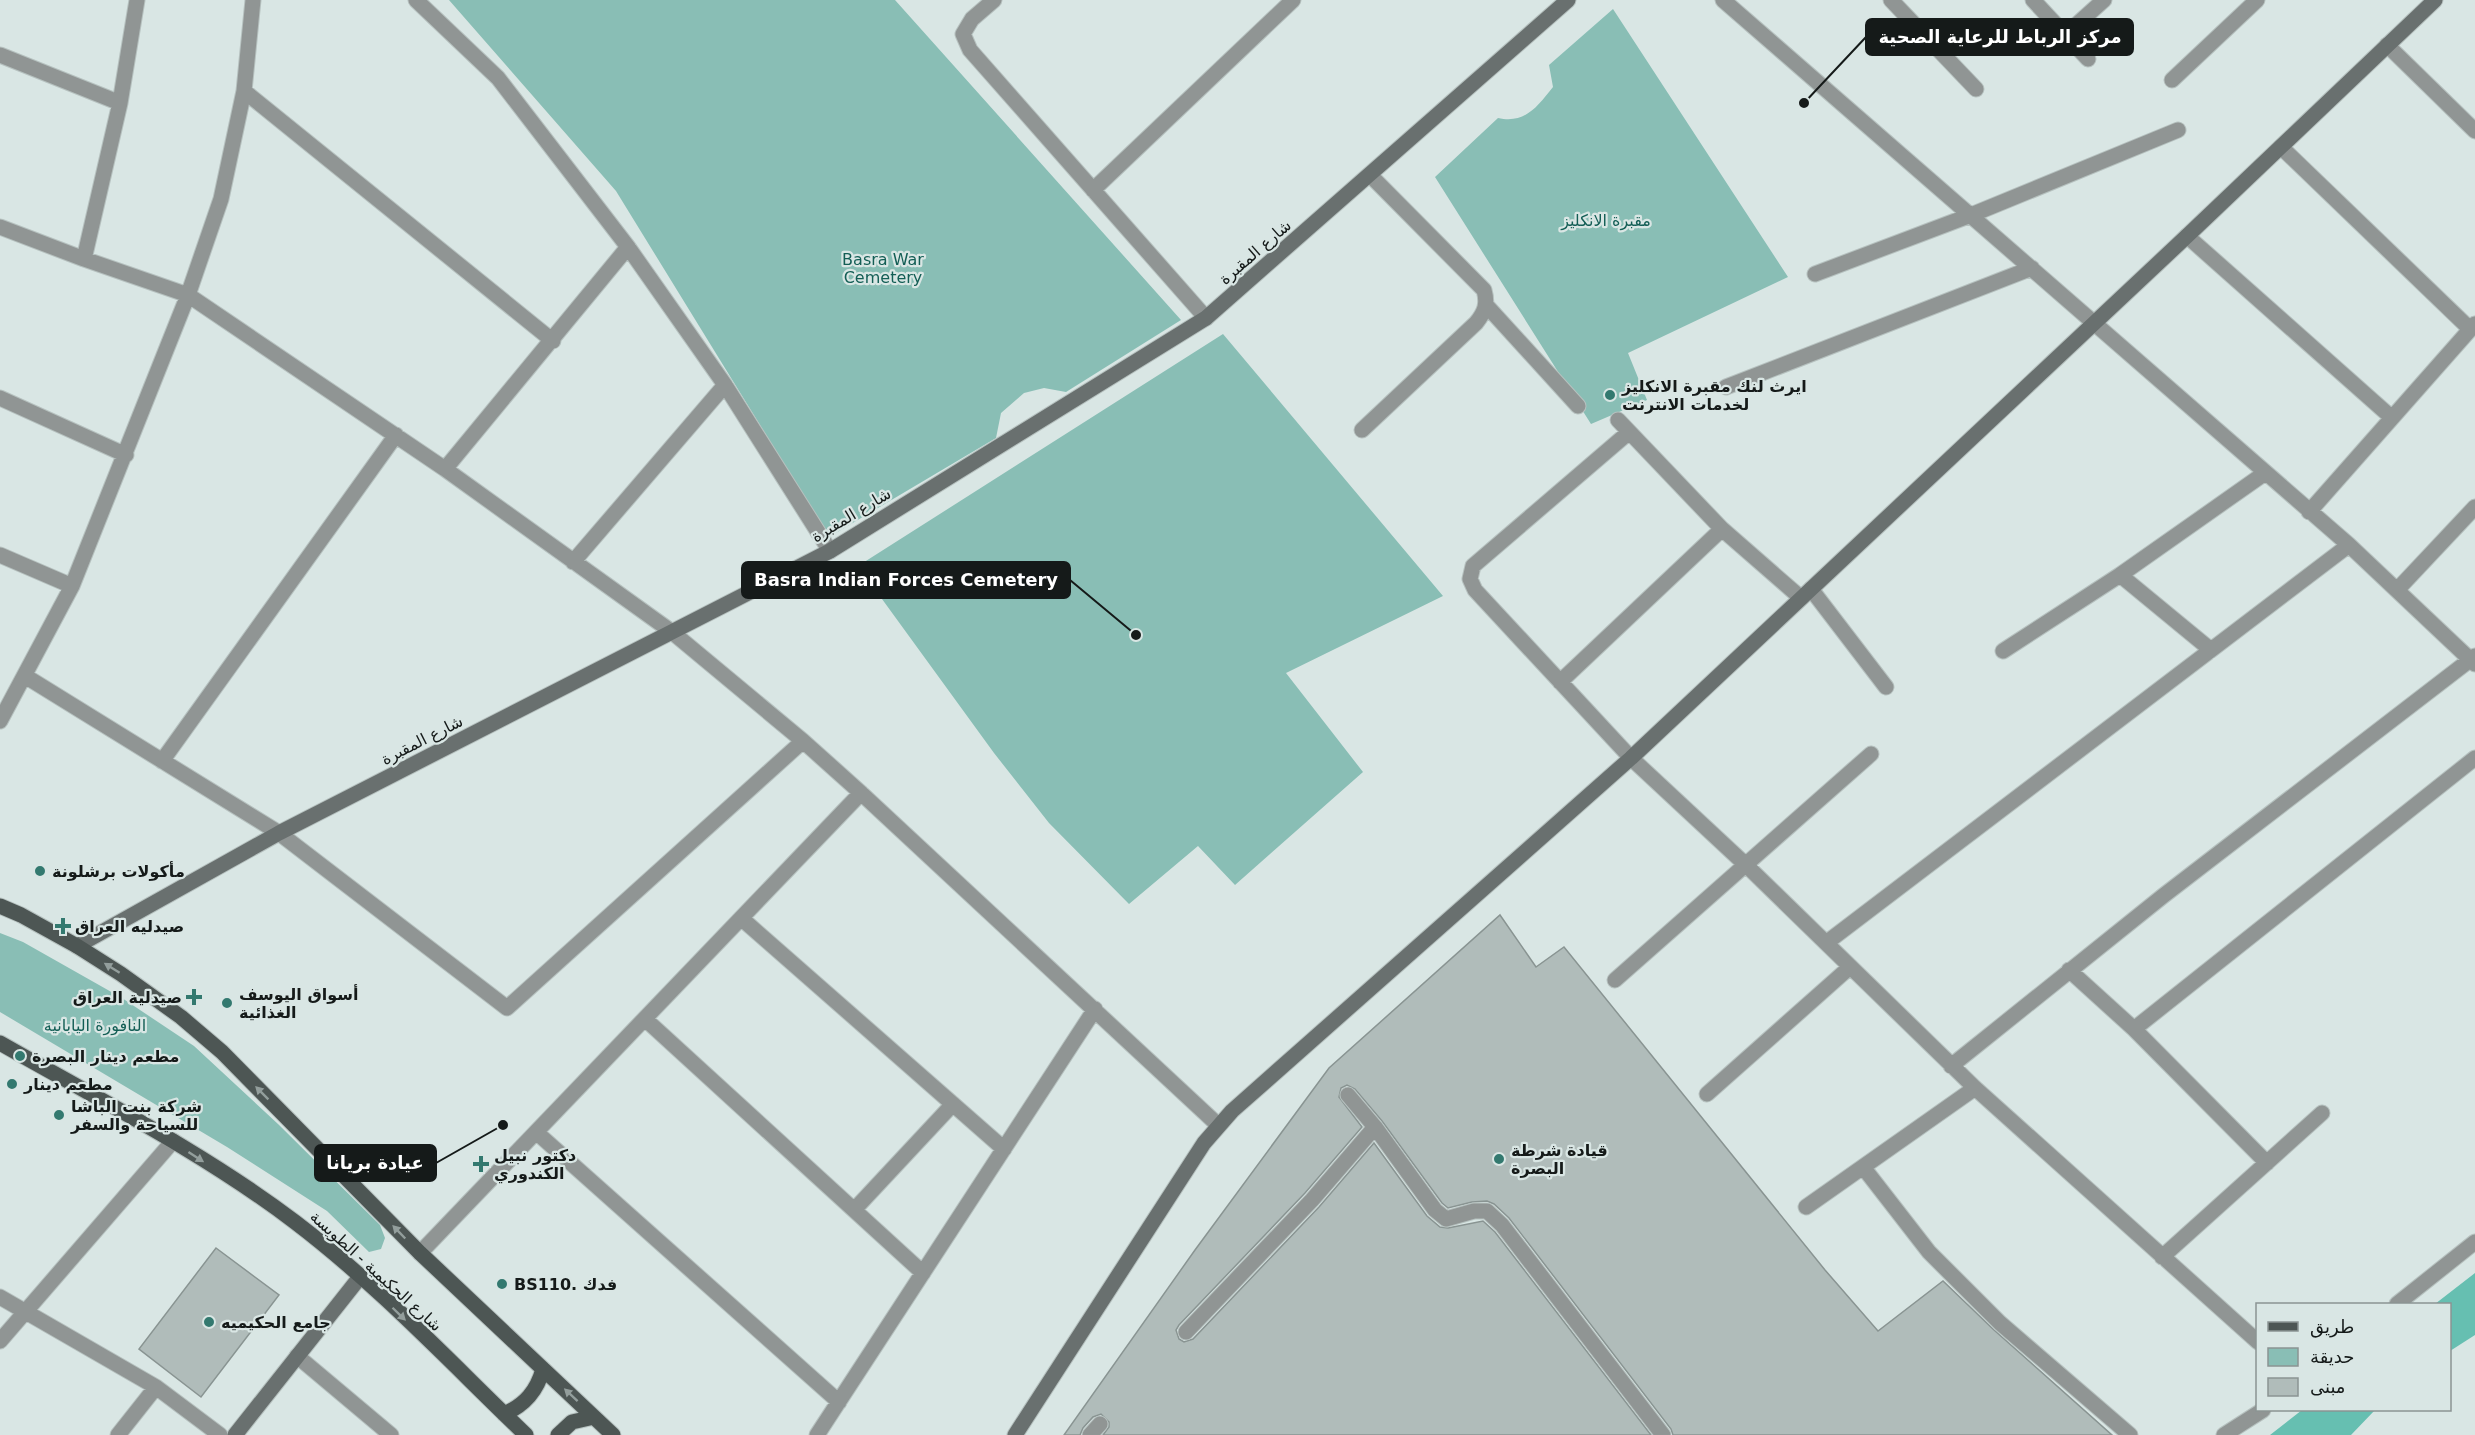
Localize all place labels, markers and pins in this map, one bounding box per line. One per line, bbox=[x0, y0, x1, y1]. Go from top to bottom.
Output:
callout: مركز الرباط للرعاية الصحية bbox=[1866, 19, 2133, 55]
place label: ايرث لنك مقبرة الانكليز لخدمات الانترنت bbox=[1621, 377, 1807, 414]
marker: ايرث لنك مقبرة الانكليز لخدمات الانترنت bbox=[1603, 388, 1617, 402]
callout: Basra Indian Forces Cemetery bbox=[742, 562, 1070, 598]
place label: مأكولات برشلونة bbox=[52, 861, 185, 881]
marker: مأكولات برشلونة bbox=[33, 864, 47, 878]
place label: صيدليه العراق bbox=[75, 917, 184, 936]
marker: صيدليه العراق bbox=[56, 919, 70, 933]
place label: أسواق اليوسف الغذائية bbox=[239, 984, 358, 1022]
place label: صيدلية العراق bbox=[73, 988, 182, 1007]
marker: صيدلية العراق bbox=[187, 990, 201, 1004]
marker: أسواق اليوسف الغذائية bbox=[220, 996, 234, 1010]
place label: مطعم دينار البصرة bbox=[32, 1047, 179, 1066]
marker: مطعم دينار البصرة bbox=[13, 1049, 27, 1063]
place label: مطعم دينار bbox=[23, 1075, 113, 1094]
marker: مطعم دينار bbox=[5, 1077, 19, 1091]
place label: شركة بنت الباشا للسياحة والسفر bbox=[70, 1097, 202, 1134]
marker: شركة بنت الباشا للسياحة والسفر bbox=[52, 1108, 66, 1122]
place label: قيادة شرطة البصرة bbox=[1511, 1141, 1608, 1178]
callout: عيادة بريانا bbox=[315, 1145, 436, 1181]
place label: دكتور نبيل الكندوري bbox=[494, 1146, 576, 1184]
marker: قيادة شرطة البصرة bbox=[1492, 1152, 1506, 1166]
marker: دكتور نبيل الكندوري bbox=[472, 1155, 490, 1173]
place label: BS110. فدك bbox=[514, 1275, 617, 1294]
marker: BS110. فدك bbox=[495, 1277, 509, 1291]
place label: جامع الحكيميه bbox=[221, 1313, 331, 1332]
marker: جامع الحكيميه bbox=[202, 1315, 216, 1329]

